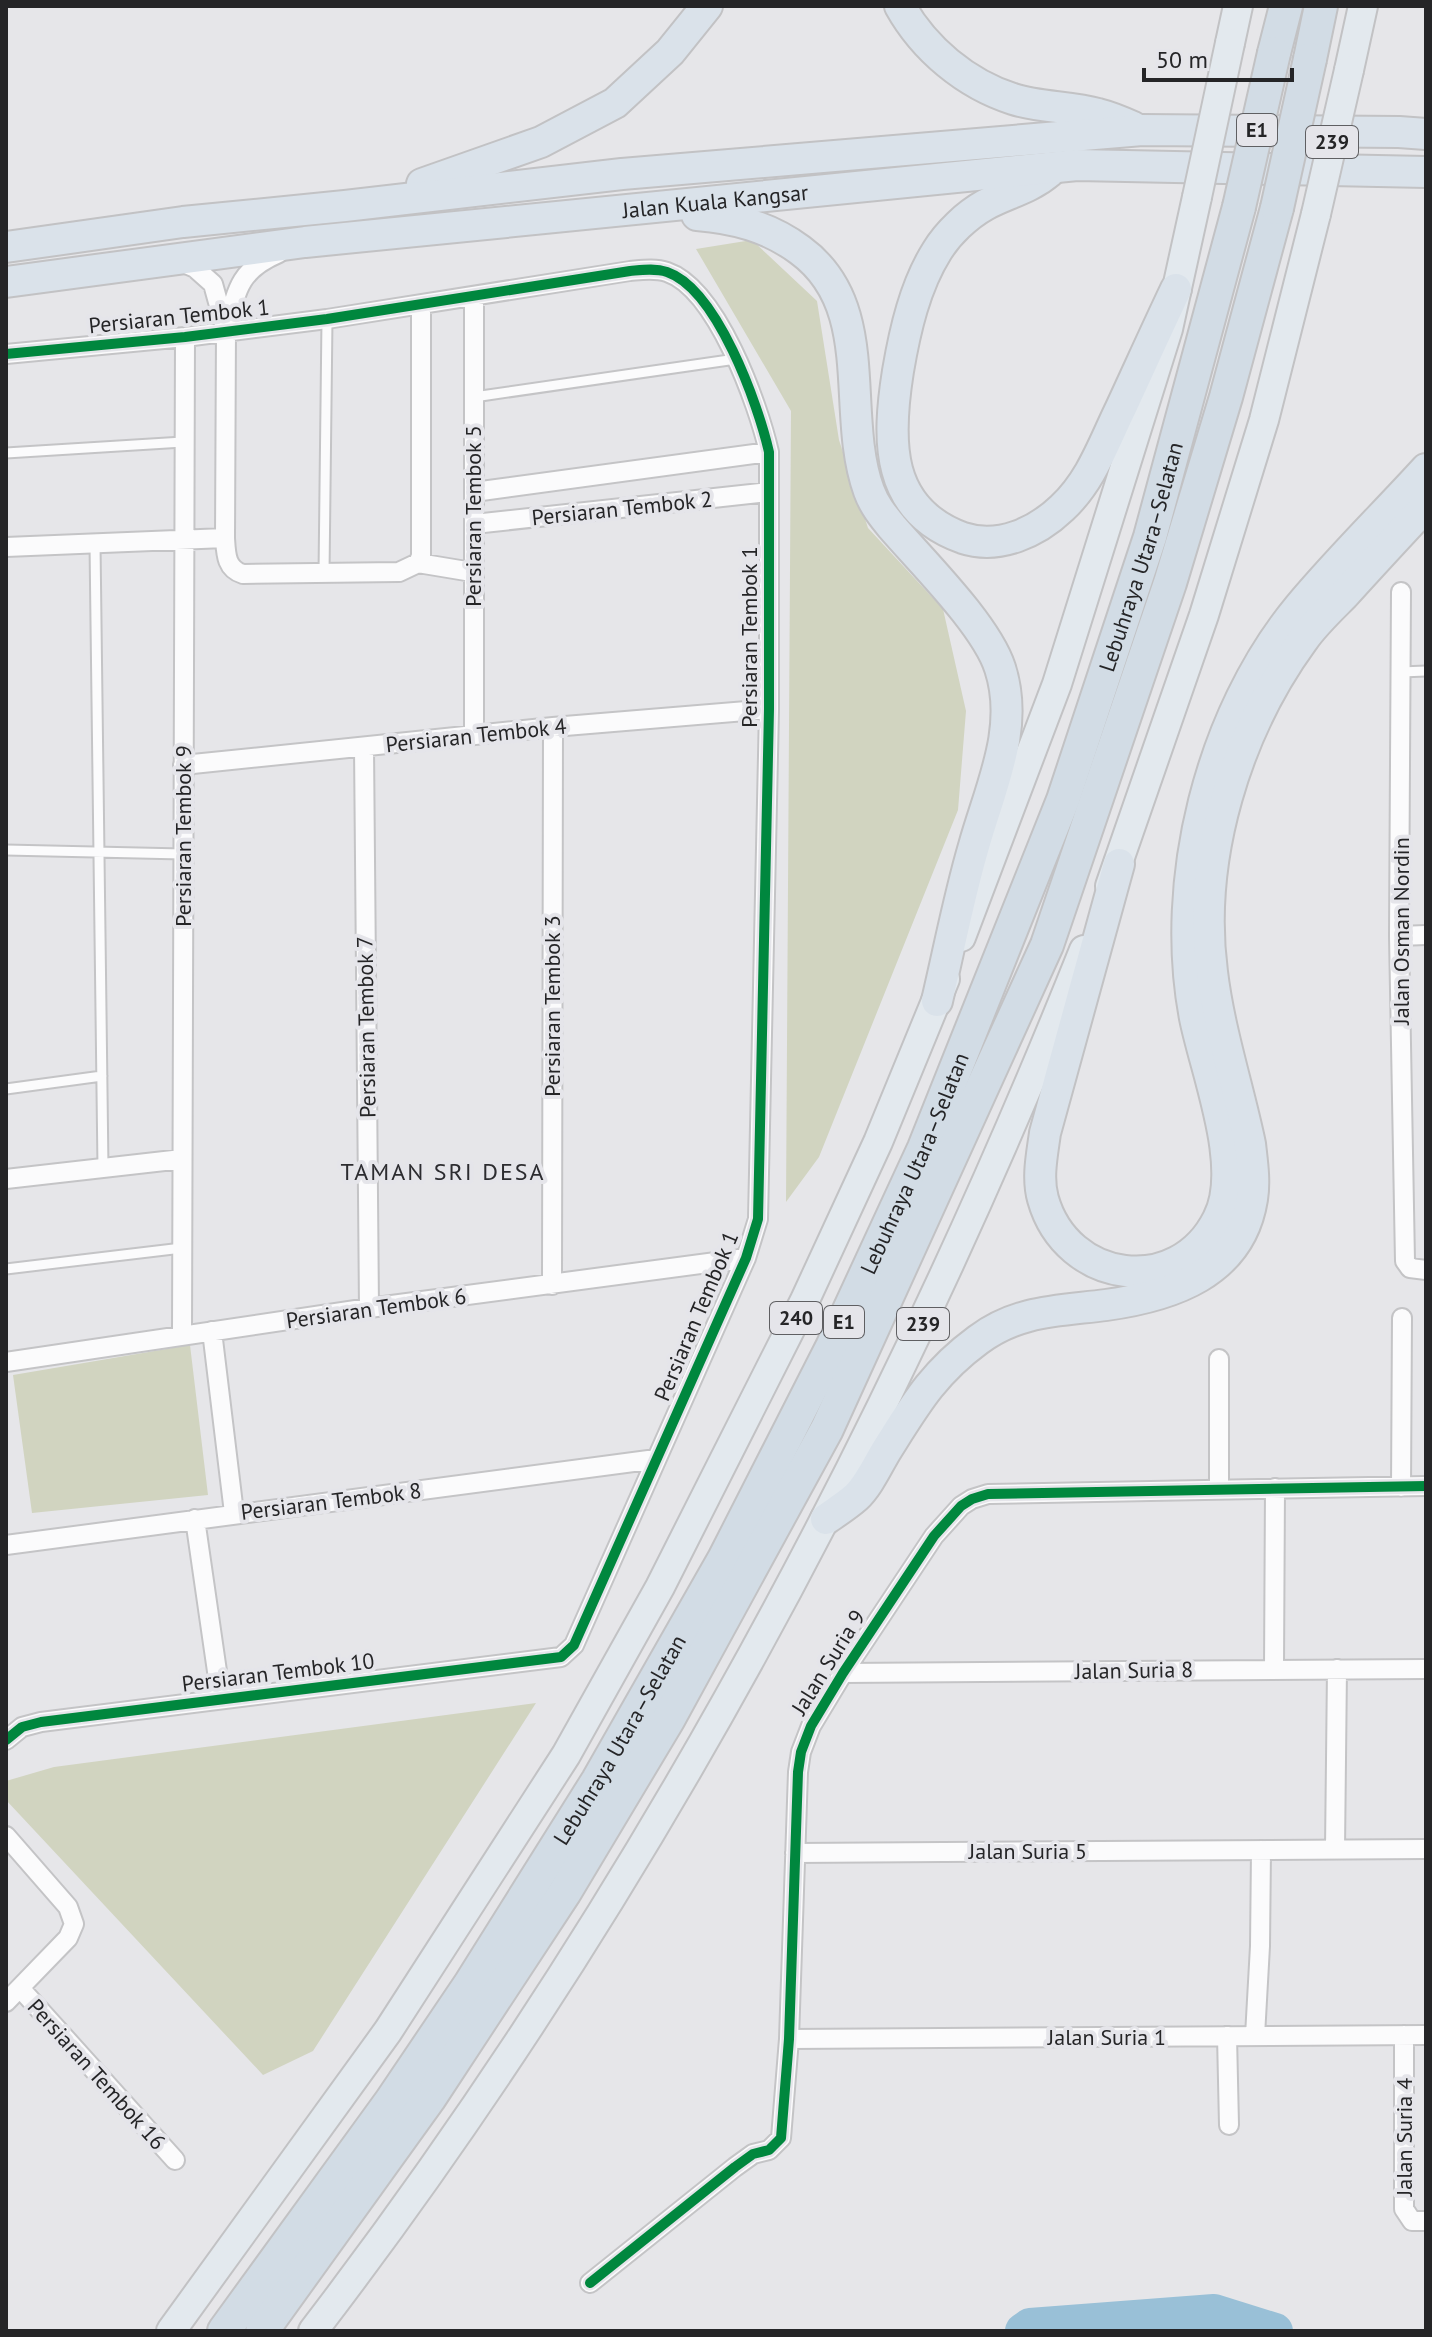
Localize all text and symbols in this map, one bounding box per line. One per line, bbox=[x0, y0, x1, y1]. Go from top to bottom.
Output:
scale bar bbox=[1144, 32, 1292, 82]
text: 50 m bbox=[1156, 44, 1208, 75]
road number: E1 bbox=[1237, 114, 1277, 146]
road number: 239 bbox=[1306, 126, 1358, 158]
street label: Jalan Kuala Kangsar bbox=[620, 178, 810, 224]
street label: Persiaran Tembok 1 bbox=[87, 293, 271, 339]
street label: Persiaran Tembok 5 bbox=[459, 425, 487, 607]
street label: Lebuhraya Utara–Selatan bbox=[1092, 439, 1189, 675]
street label: Persiaran Tembok 2 bbox=[530, 485, 714, 531]
street label: Persiaran Tembok 1 bbox=[735, 546, 763, 728]
street label: Persiaran Tembok 4 bbox=[384, 712, 568, 758]
street label: Persiaran Tembok 9 bbox=[169, 745, 197, 927]
street label: Jalan Osman Nordin bbox=[1387, 837, 1415, 1026]
street label: Persiaran Tembok 3 bbox=[538, 915, 566, 1097]
street label: Persiaran Tembok 7 bbox=[350, 936, 382, 1118]
street label: Lebuhraya Utara–Selatan bbox=[854, 1048, 975, 1278]
district label: TAMAN SRI DESA bbox=[340, 1156, 546, 1187]
street label: Persiaran Tembok 1 bbox=[648, 1227, 744, 1405]
street label: Persiaran Tembok 6 bbox=[284, 1281, 468, 1335]
road number: 240 bbox=[770, 1302, 822, 1334]
road number: E1 bbox=[824, 1306, 864, 1338]
road number: 239 bbox=[897, 1308, 949, 1340]
street label: Persiaran Tembok 8 bbox=[239, 1476, 423, 1526]
street label: Jalan Suria 9 bbox=[784, 1604, 871, 1720]
street label: Lebuhraya Utara–Selatan bbox=[547, 1630, 692, 1850]
street label: Persiaran Tembok 10 bbox=[180, 1646, 376, 1698]
street label: Jalan Suria 8 bbox=[1074, 1655, 1193, 1685]
street label: Jalan Suria 5 bbox=[968, 1837, 1087, 1865]
street label: Persiaran Tembok 16 bbox=[22, 1993, 172, 2155]
street label: Jalan Suria 1 bbox=[1047, 2023, 1166, 2051]
street label: Jalan Suria 4 bbox=[1390, 2078, 1418, 2197]

